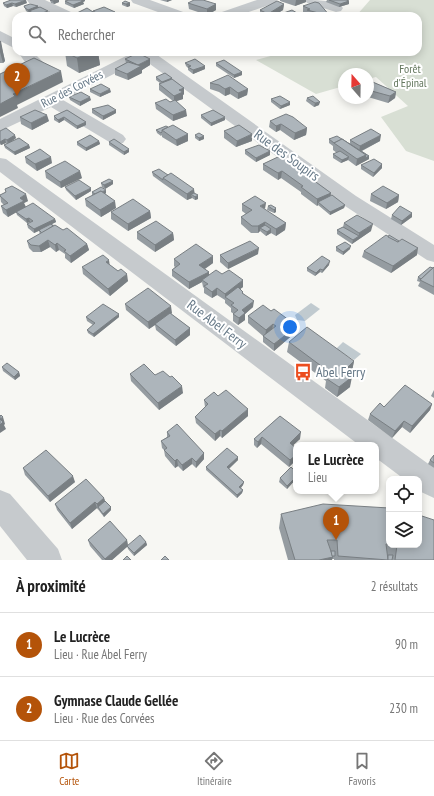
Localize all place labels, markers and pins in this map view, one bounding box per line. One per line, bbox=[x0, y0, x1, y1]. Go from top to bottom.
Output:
pin: 2 bbox=[4, 63, 30, 96]
bus stop icon: Abel Ferry bbox=[293, 362, 313, 382]
place label: Abel Ferry bbox=[316, 363, 366, 381]
pin: 1 bbox=[323, 507, 349, 540]

